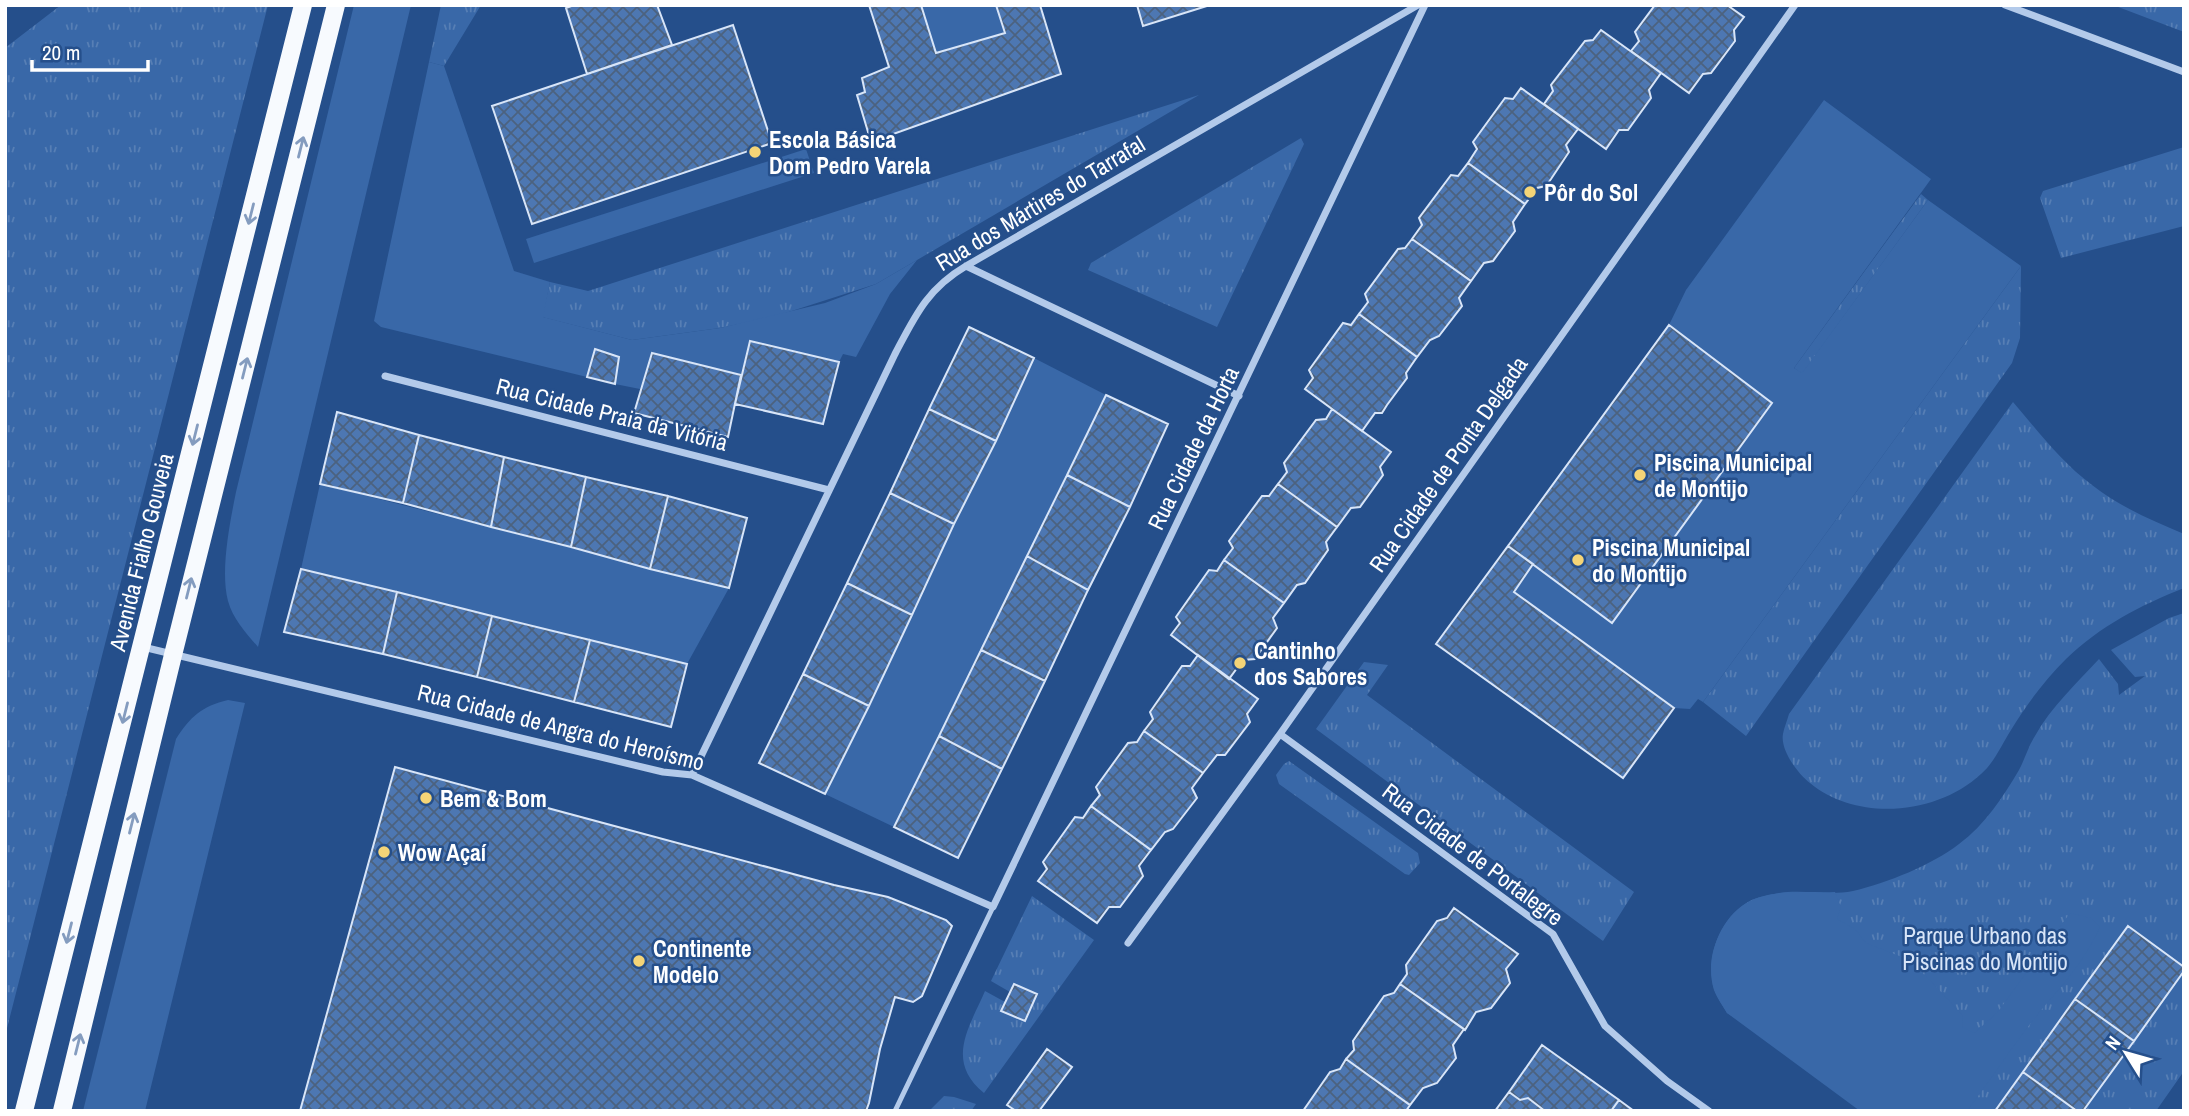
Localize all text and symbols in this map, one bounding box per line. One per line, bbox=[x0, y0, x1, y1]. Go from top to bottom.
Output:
scale bar bbox=[32, 28, 147, 72]
text: 20 m bbox=[42, 38, 80, 67]
place label: Escola Básica Dom Pedro Varela bbox=[769, 124, 931, 181]
street label: Rua dos Mártires do Tarrafal bbox=[930, 128, 1150, 278]
one-way arrow bbox=[295, 136, 308, 159]
marker: Escola Básica Dom Pedro Varela bbox=[747, 144, 763, 160]
place label: Pôr do Sol bbox=[1544, 177, 1638, 208]
marker: Pôr do Sol bbox=[1522, 184, 1538, 200]
one-way arrow bbox=[244, 202, 257, 225]
street label: Rua Cidade de Ponta Delgada bbox=[1362, 349, 1535, 578]
one-way arrow bbox=[239, 357, 252, 380]
street label: Rua Cidade da Horta bbox=[1140, 361, 1246, 535]
street label: Rua Cidade Praia da Vitória bbox=[493, 370, 732, 458]
one-way arrow bbox=[188, 423, 201, 446]
place label: Piscina Municipal de Montijo bbox=[1654, 447, 1812, 504]
street label: Avenida Fialho Gouveia bbox=[101, 449, 181, 655]
marker: Piscina Municipal de Montijo bbox=[1632, 467, 1648, 483]
place label: Piscina Municipal do Montijo bbox=[1592, 532, 1750, 589]
marker: Piscina Municipal do Montijo bbox=[1570, 552, 1586, 568]
one-way arrow bbox=[183, 578, 196, 600]
place label: Cantinho dos Sabores bbox=[1254, 635, 1367, 692]
marker: Cantinho dos Sabores bbox=[1232, 655, 1248, 671]
street label: Rua Cidade de Angra do Heroísmo bbox=[414, 676, 708, 778]
one-way arrow bbox=[118, 701, 131, 724]
street label: Rua Cidade de Portalegre bbox=[1376, 776, 1570, 932]
place label: Bem & Bom bbox=[440, 783, 547, 814]
marker: Bem & Bom bbox=[418, 790, 434, 806]
one-way arrow bbox=[125, 812, 139, 835]
place label: Wow Açaí bbox=[398, 837, 487, 868]
marker: Wow Açaí bbox=[376, 844, 392, 860]
park label: Parque Urbano das Piscinas do Montijo bbox=[1902, 920, 2068, 977]
one-way arrow bbox=[62, 922, 75, 944]
place label: Continente Modelo bbox=[653, 933, 752, 990]
marker: Continente Modelo bbox=[631, 953, 647, 969]
north arrow bbox=[2091, 1018, 2161, 1088]
text: N bbox=[2099, 1030, 2126, 1055]
one-way arrow bbox=[72, 1034, 85, 1056]

